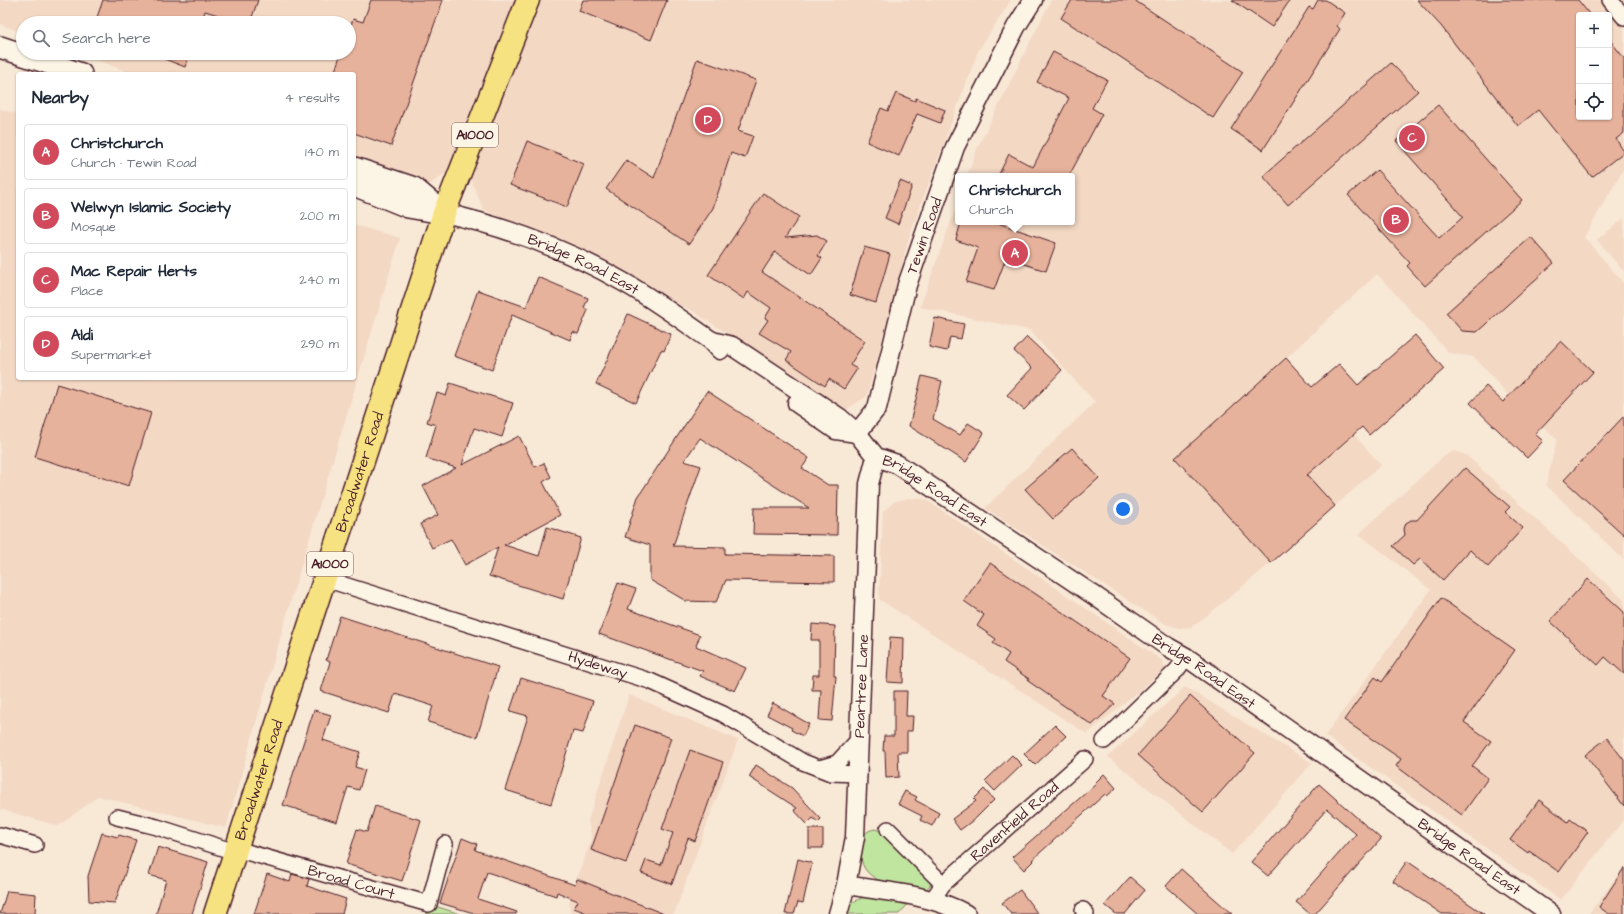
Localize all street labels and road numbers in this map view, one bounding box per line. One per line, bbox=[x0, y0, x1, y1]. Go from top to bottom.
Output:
road number: A1000 bbox=[452, 123, 498, 147]
street label: Tewin Road bbox=[901, 194, 947, 277]
street label: Bridge Road East bbox=[525, 228, 643, 300]
street label: Broadwater Road bbox=[330, 409, 389, 535]
street label: Bridge Road East bbox=[880, 449, 992, 532]
road number: A1000 bbox=[307, 552, 353, 576]
street label: Bridge Road East bbox=[1148, 628, 1260, 714]
street label: Peartree Lane bbox=[848, 634, 874, 738]
street label: Hydeway bbox=[566, 645, 630, 685]
street label: Broadwater Road bbox=[229, 717, 288, 843]
street label: Ravenfield Road bbox=[965, 776, 1063, 866]
street label: Bridge Road East bbox=[1414, 813, 1525, 900]
street label: Broad Court bbox=[305, 859, 397, 904]

